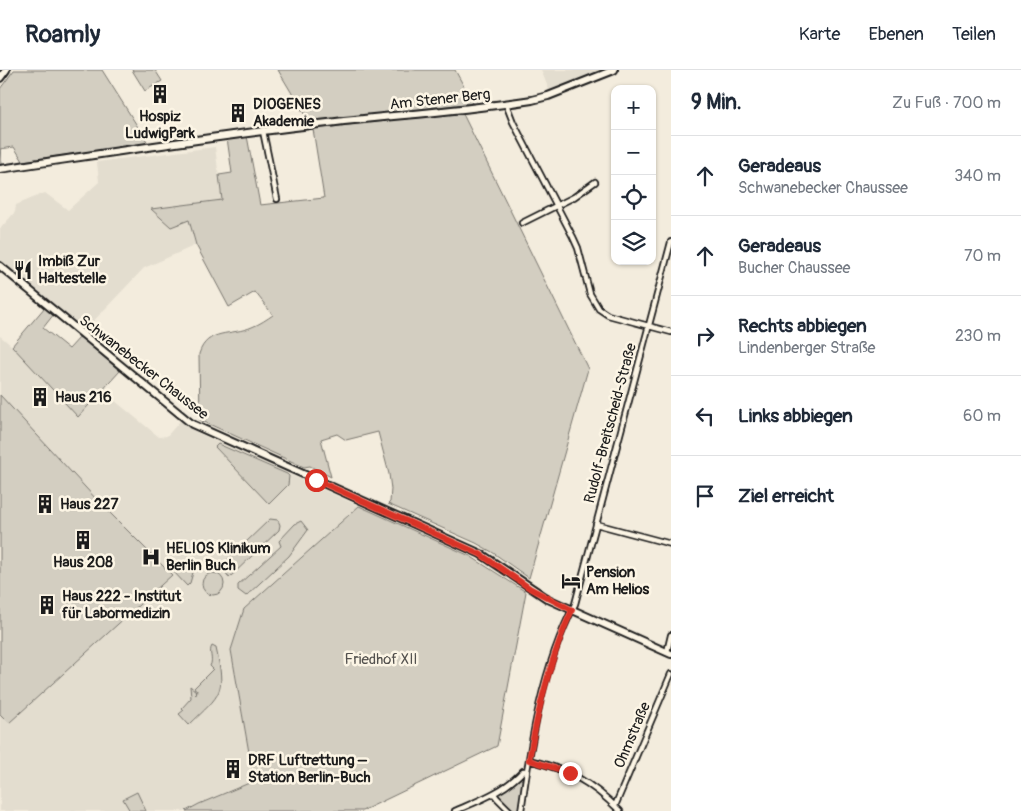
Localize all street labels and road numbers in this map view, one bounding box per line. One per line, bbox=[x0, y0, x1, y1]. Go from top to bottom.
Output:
street label: Am Stener Berg bbox=[389, 85, 491, 114]
street label: Schwanebecker Chaussee bbox=[75, 311, 213, 424]
street label: Rudolf-Breitscheid-Straße bbox=[580, 340, 641, 505]
street label: Ohmstraße bbox=[610, 699, 655, 771]

